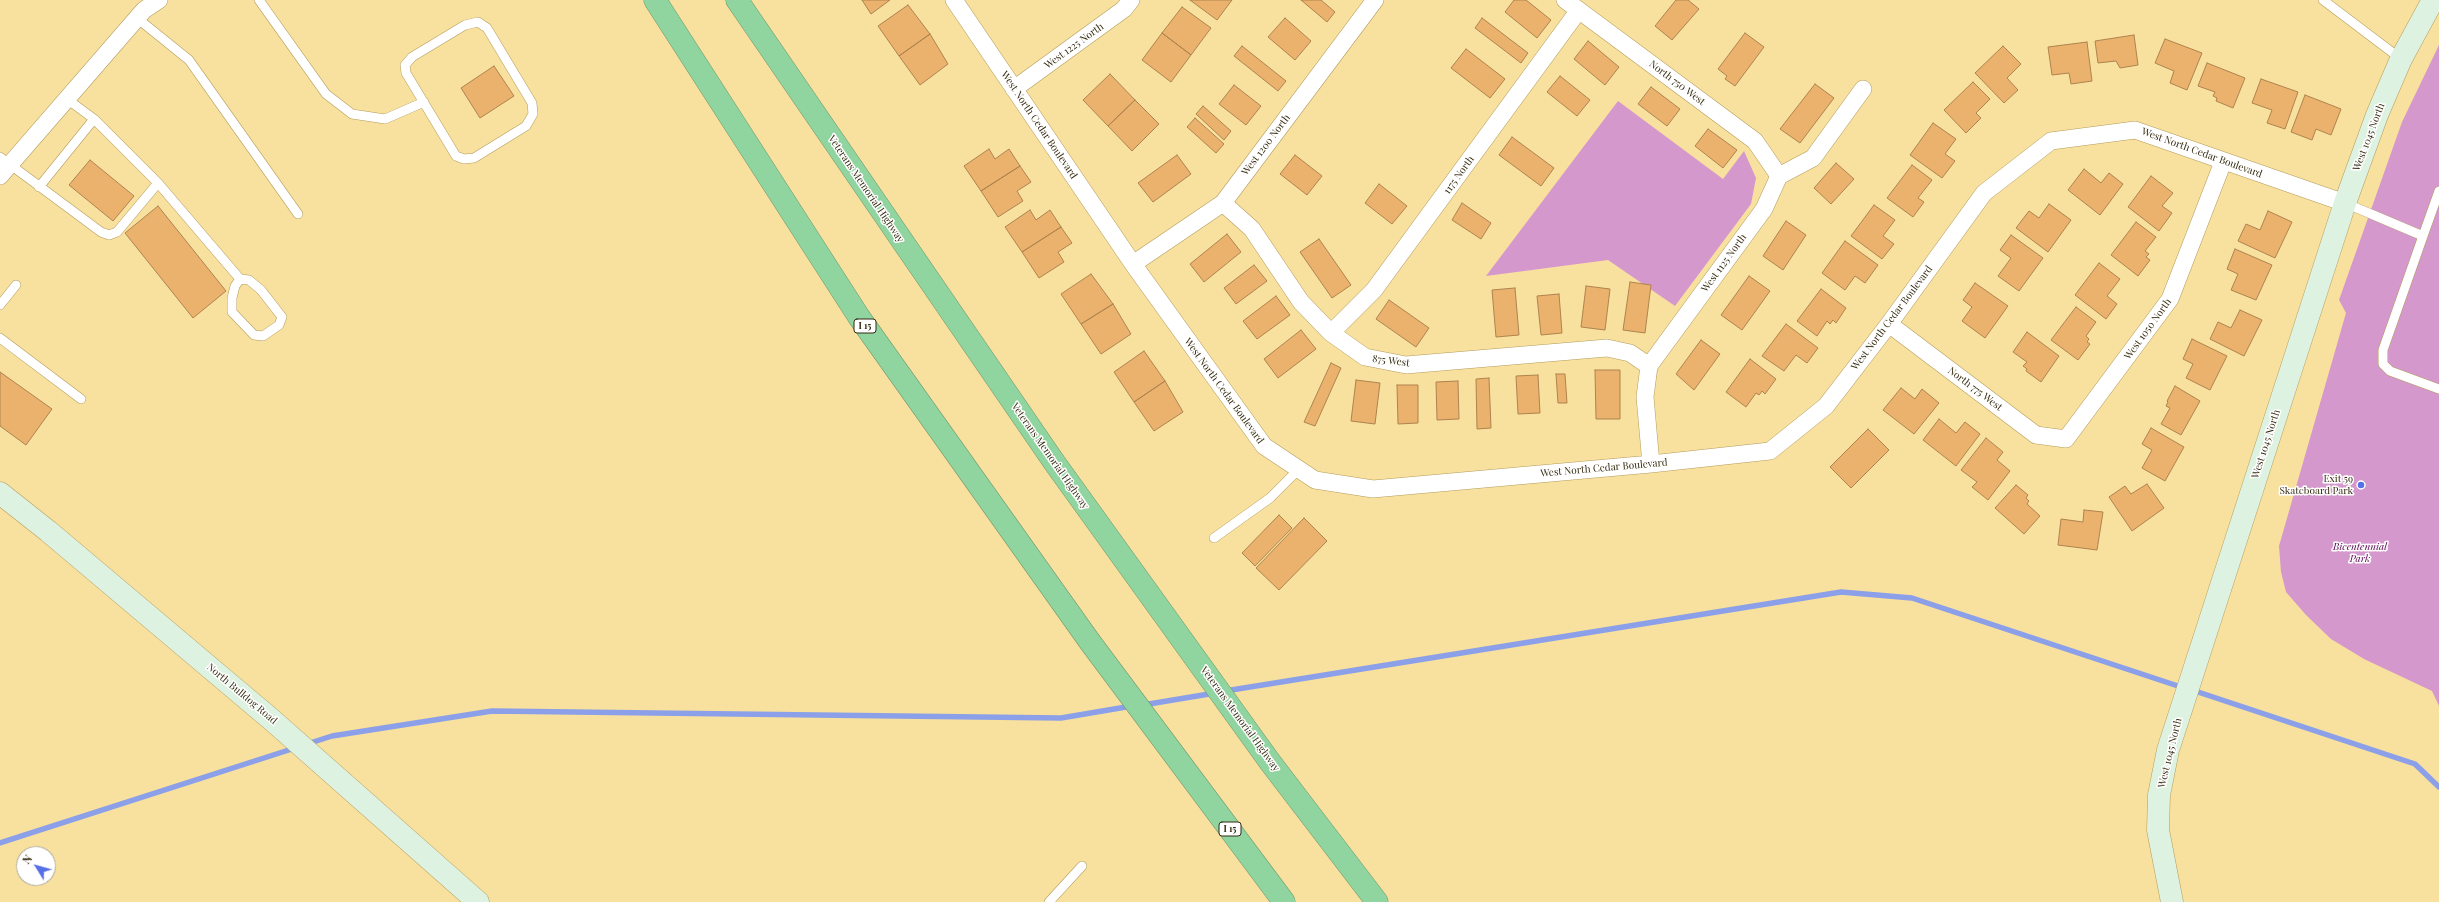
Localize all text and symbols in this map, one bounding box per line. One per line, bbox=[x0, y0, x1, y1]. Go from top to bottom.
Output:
street label: West 1225 North bbox=[1042, 21, 1106, 71]
street label: North 750 West bbox=[1647, 58, 1707, 108]
street label: West North Cedar Boulevard bbox=[998, 69, 1080, 181]
street label: West 1045 North bbox=[2351, 102, 2387, 172]
street label: West 1200 North bbox=[1239, 112, 1293, 178]
street label: West North Cedar Boulevard bbox=[2140, 126, 2264, 180]
street label: Veterans Memorial Highway bbox=[826, 133, 906, 245]
street label: 1175 North bbox=[1441, 154, 1477, 196]
street label: West 1125 North bbox=[1699, 232, 1749, 294]
street label: West North Cedar Boulevard bbox=[1849, 263, 1935, 373]
street label: West 1050 North bbox=[2122, 296, 2174, 362]
road number: I 15 bbox=[854, 319, 876, 333]
street label: West North Cedar Boulevard bbox=[1182, 336, 1266, 446]
street label: 875 West bbox=[1372, 353, 1410, 369]
street label: North 775 West bbox=[1945, 365, 2005, 413]
street label: Veterans Memorial Highway bbox=[1009, 401, 1091, 511]
street label: West 1045 North bbox=[2249, 408, 2283, 480]
street label: West North Cedar Boulevard bbox=[1540, 456, 1668, 480]
place label: Exit 59 Skateboard Park bbox=[2279, 473, 2353, 496]
marker: Exit 59 Skateboard Park bbox=[2356, 480, 2366, 490]
park label: Bicentennial Park bbox=[2333, 541, 2387, 564]
street label: North Bulldog Road bbox=[204, 661, 280, 727]
street label: Veterans Memorial Highway bbox=[1198, 664, 1282, 774]
street label: West 1045 North bbox=[2156, 717, 2184, 789]
road number: I 15 bbox=[1219, 822, 1241, 836]
north arrow bbox=[16, 846, 56, 886]
text: N bbox=[18, 851, 35, 867]

